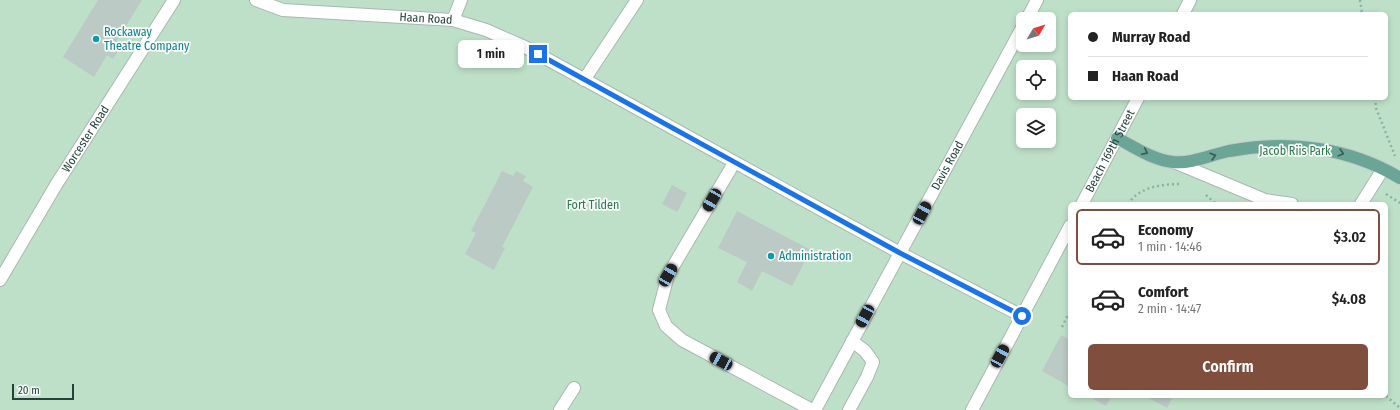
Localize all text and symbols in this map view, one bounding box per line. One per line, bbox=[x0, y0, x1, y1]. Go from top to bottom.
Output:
street label: Haan Road bbox=[399, 10, 453, 27]
north arrow bbox=[1016, 12, 1056, 52]
map controls bbox=[1016, 12, 1056, 148]
place label: Rockaway Theatre Company bbox=[104, 25, 190, 53]
text: Murray Road bbox=[1112, 28, 1190, 46]
marker: Rockaway Theatre Company bbox=[91, 34, 101, 44]
callout: 1 min bbox=[458, 40, 524, 68]
route end bbox=[529, 45, 547, 63]
text: 1 min bbox=[477, 46, 505, 61]
button: locate bbox=[1016, 60, 1056, 100]
text: Haan Road bbox=[1112, 67, 1179, 85]
street label: Worcester Road bbox=[59, 103, 112, 175]
street label: Beach 169th Street bbox=[1082, 107, 1138, 195]
button: layers bbox=[1016, 108, 1056, 148]
street label: Davis Road bbox=[928, 139, 966, 193]
park label: Jacob Riis Park bbox=[1259, 144, 1331, 158]
one-way arrow bbox=[1140, 147, 1148, 155]
one-way arrow bbox=[1338, 149, 1344, 157]
one-way arrow bbox=[1209, 152, 1216, 161]
car bbox=[701, 187, 723, 213]
park label: Fort Tilden bbox=[567, 198, 619, 212]
car bbox=[911, 200, 933, 226]
icon: car bbox=[1090, 219, 1126, 255]
text: Economy bbox=[1138, 221, 1193, 239]
text: $3.02 bbox=[1334, 228, 1366, 246]
text: 1 min · 14:46 bbox=[1138, 239, 1202, 254]
place label: Administration bbox=[779, 249, 852, 263]
marker: Administration bbox=[766, 251, 776, 261]
car bbox=[657, 262, 679, 288]
icon: car bbox=[1090, 281, 1126, 317]
text: Comfort bbox=[1138, 283, 1189, 301]
text: $4.08 bbox=[1332, 290, 1366, 308]
text: 2 min · 14:47 bbox=[1138, 301, 1201, 316]
car bbox=[854, 303, 876, 329]
route start bbox=[1013, 307, 1031, 325]
car bbox=[989, 343, 1011, 369]
button: Confirm bbox=[1088, 344, 1368, 390]
car bbox=[708, 350, 734, 372]
scale bar bbox=[12, 382, 74, 401]
text: 20 m bbox=[18, 384, 40, 397]

